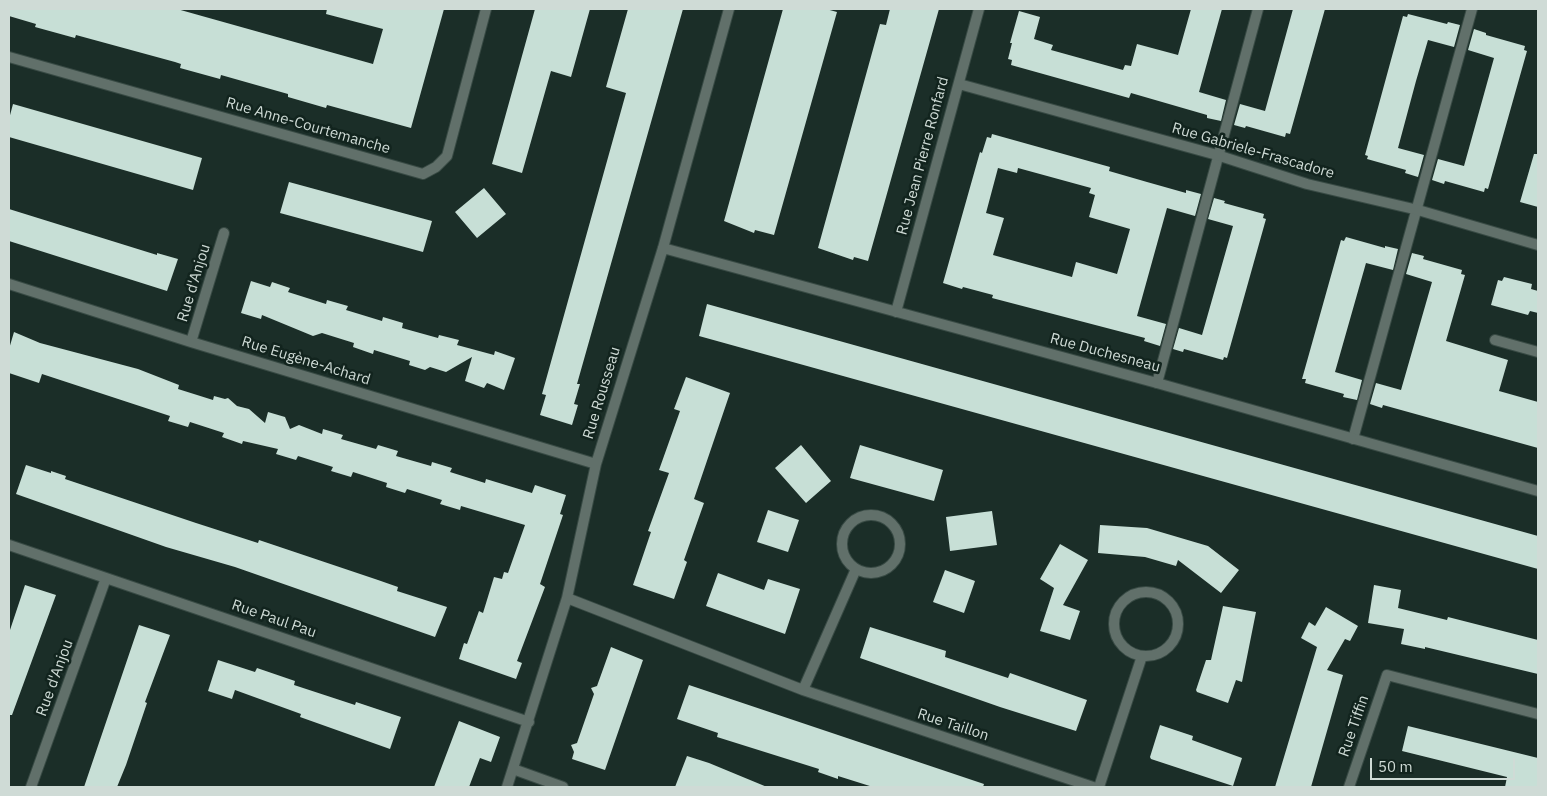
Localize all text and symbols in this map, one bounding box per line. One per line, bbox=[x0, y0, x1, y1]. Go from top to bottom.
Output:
street label: Rue Jean Pierre Ronfard bbox=[893, 75, 953, 237]
street label: Rue Anne-Courtemanche bbox=[224, 94, 392, 158]
street label: Rue Gabriele-Frascadore bbox=[1170, 119, 1336, 183]
street label: Rue d'Anjou bbox=[174, 242, 214, 324]
street label: Rue Duchesneau bbox=[1048, 330, 1162, 376]
street label: Rue Eugène-Achard bbox=[239, 333, 373, 389]
street label: Rue Rousseau bbox=[579, 345, 625, 441]
street label: Rue Paul Pau bbox=[229, 596, 319, 642]
street label: Rue d'Anjou bbox=[33, 637, 77, 719]
street label: Rue Tiffin bbox=[1335, 693, 1373, 759]
street label: Rue Taillon bbox=[915, 705, 991, 745]
scale bar bbox=[1372, 748, 1517, 780]
text: 50 m bbox=[1378, 757, 1413, 776]

